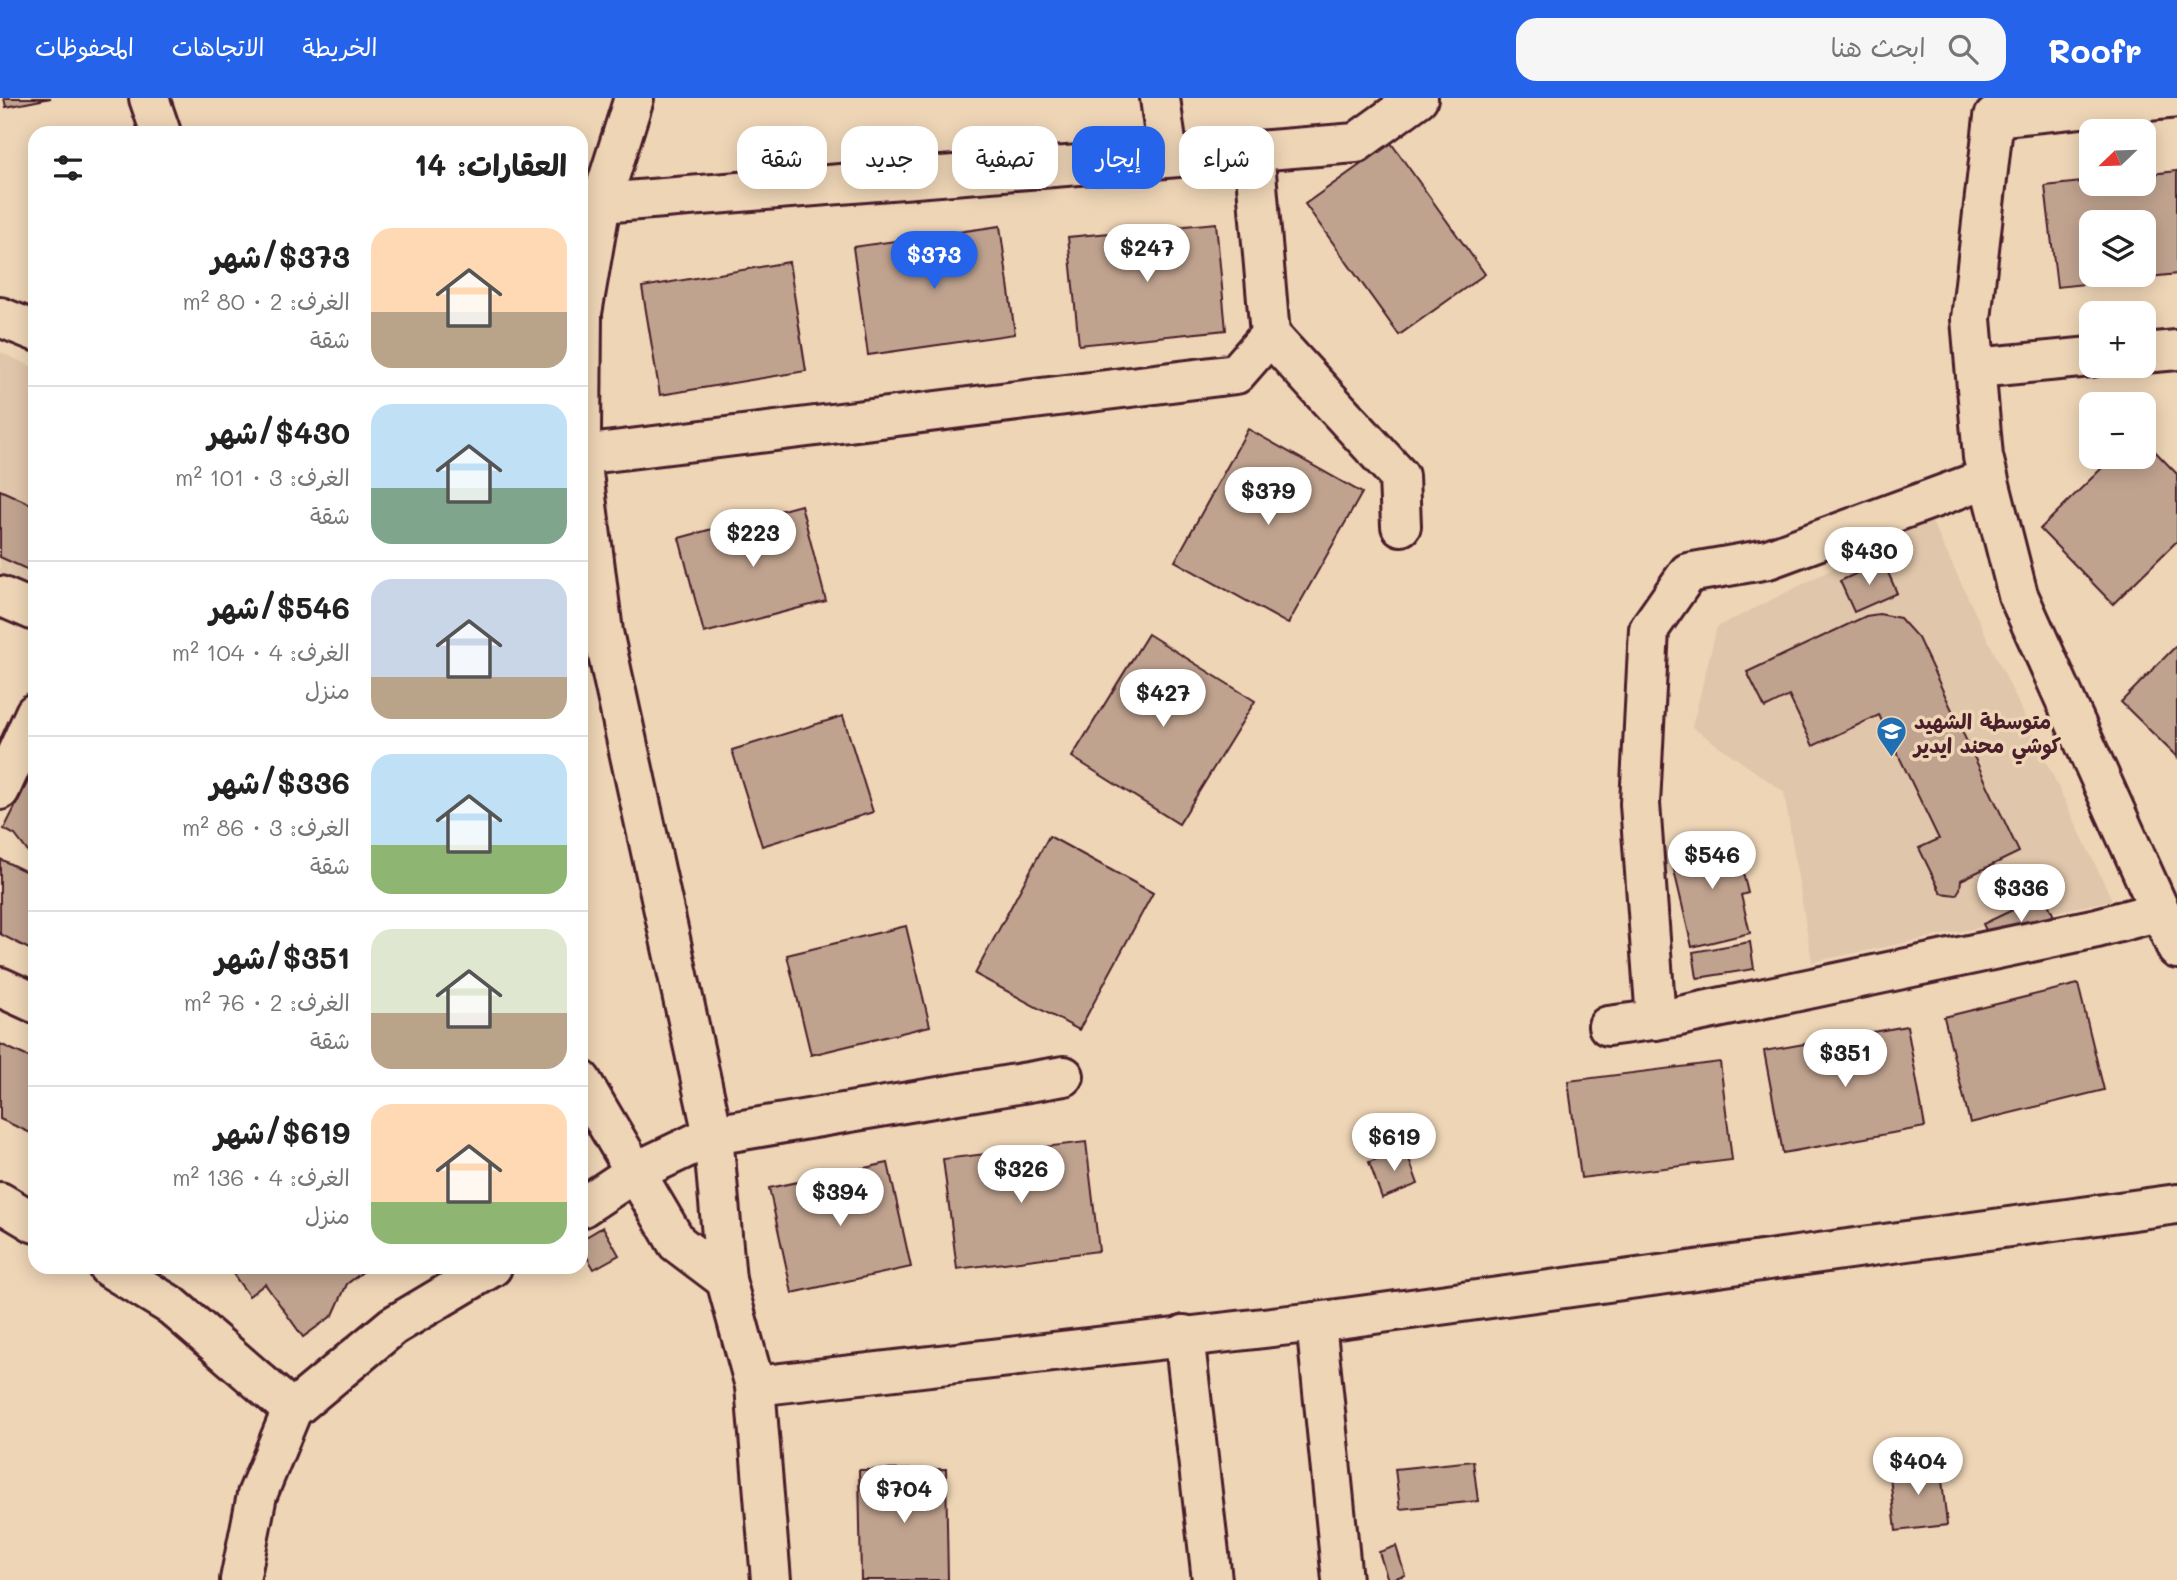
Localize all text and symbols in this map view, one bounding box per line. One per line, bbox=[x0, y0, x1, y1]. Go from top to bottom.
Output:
search box bbox=[1516, 18, 2006, 81]
text: Roofr bbox=[2048, 28, 2142, 71]
text: ابحث هنا bbox=[1831, 30, 1926, 64]
icon: search bbox=[1944, 30, 1982, 68]
text: المحفوظات bbox=[35, 31, 134, 62]
text: الاتجاهات bbox=[172, 31, 265, 62]
text: الخريطة bbox=[303, 31, 377, 62]
north arrow bbox=[2079, 119, 2156, 196]
map controls bbox=[2079, 119, 2156, 469]
chip: شقة bbox=[737, 126, 827, 189]
chip: جديد bbox=[841, 126, 938, 189]
chip: تصفية bbox=[952, 126, 1058, 189]
chip: إيجار bbox=[1072, 126, 1165, 189]
chip: شراء bbox=[1179, 126, 1274, 189]
text: العقارات: 14 bbox=[414, 144, 567, 184]
icon: filters bbox=[49, 149, 87, 187]
button: layers bbox=[2079, 210, 2156, 287]
pin: $247 bbox=[1106, 225, 1188, 284]
pin: $373 bbox=[893, 232, 975, 291]
text: $247 bbox=[1120, 232, 1174, 262]
text: $373/شهر bbox=[211, 236, 350, 276]
text: $373 bbox=[907, 239, 961, 269]
icon: home bbox=[427, 256, 511, 340]
text: الغرف: 2 · 80 m² bbox=[182, 286, 350, 316]
button: + bbox=[2079, 301, 2156, 378]
text: شقة bbox=[310, 324, 350, 354]
button: − bbox=[2079, 392, 2156, 469]
text: $430/شهر bbox=[208, 412, 350, 452]
icon: home bbox=[427, 432, 511, 516]
text: الغرف: 3 · 101 m² bbox=[175, 462, 350, 492]
pin: $379 bbox=[1227, 468, 1309, 527]
text: $379 bbox=[1241, 475, 1295, 505]
text: شقة bbox=[310, 500, 350, 530]
pin: $223 bbox=[712, 510, 794, 569]
text: $223 bbox=[726, 517, 780, 547]
pin: $430 bbox=[1828, 528, 1910, 587]
text: $430 bbox=[1840, 535, 1898, 565]
text: $546/شهر bbox=[209, 587, 350, 627]
icon: home bbox=[427, 607, 511, 691]
text: الغرف: 4 · 104 m² bbox=[172, 637, 350, 667]
pin: $427 bbox=[1122, 670, 1204, 729]
text: منزل bbox=[305, 675, 350, 705]
text: $427 bbox=[1136, 677, 1190, 707]
place label: متوسطة الشهيد كوشي محند ايدير bbox=[1912, 707, 2062, 765]
school or university icon: متوسطة الشهيد كوشي محند ايدير bbox=[1874, 715, 1908, 759]
text: $336/شهر bbox=[210, 762, 350, 802]
icon: home bbox=[427, 782, 511, 866]
text: الغرف: 3 · 86 m² bbox=[182, 812, 350, 842]
pin: $546 bbox=[1671, 832, 1753, 891]
text: $546 bbox=[1684, 839, 1740, 869]
text: شقة bbox=[310, 850, 350, 880]
pin: $336 bbox=[1980, 864, 2062, 924]
text: $336 bbox=[1993, 872, 2049, 902]
text: $351/شهر bbox=[215, 937, 350, 977]
icon: home bbox=[427, 957, 511, 1041]
text: الغرف: 2 · 76 m² bbox=[184, 987, 350, 1017]
text: شقة bbox=[310, 1025, 350, 1055]
pin: $351 bbox=[1804, 1030, 1886, 1089]
text: $351 bbox=[1819, 1037, 1871, 1067]
text: $619/شهر bbox=[215, 1112, 350, 1152]
pin: $619 bbox=[1353, 1114, 1435, 1173]
text: $619 bbox=[1368, 1121, 1420, 1151]
icon: home bbox=[427, 1132, 511, 1216]
pin: $326 bbox=[980, 1146, 1062, 1205]
text: $326 bbox=[994, 1153, 1048, 1183]
text: الغرف: 4 · 136 m² bbox=[172, 1162, 350, 1192]
pin: $394 bbox=[799, 1168, 881, 1228]
text: $394 bbox=[812, 1176, 868, 1206]
text: منزل bbox=[305, 1200, 350, 1230]
pin: $404 bbox=[1877, 1438, 1959, 1497]
text: $404 bbox=[1889, 1445, 1947, 1475]
pin: $704 bbox=[863, 1466, 945, 1525]
text: $704 bbox=[876, 1473, 932, 1503]

